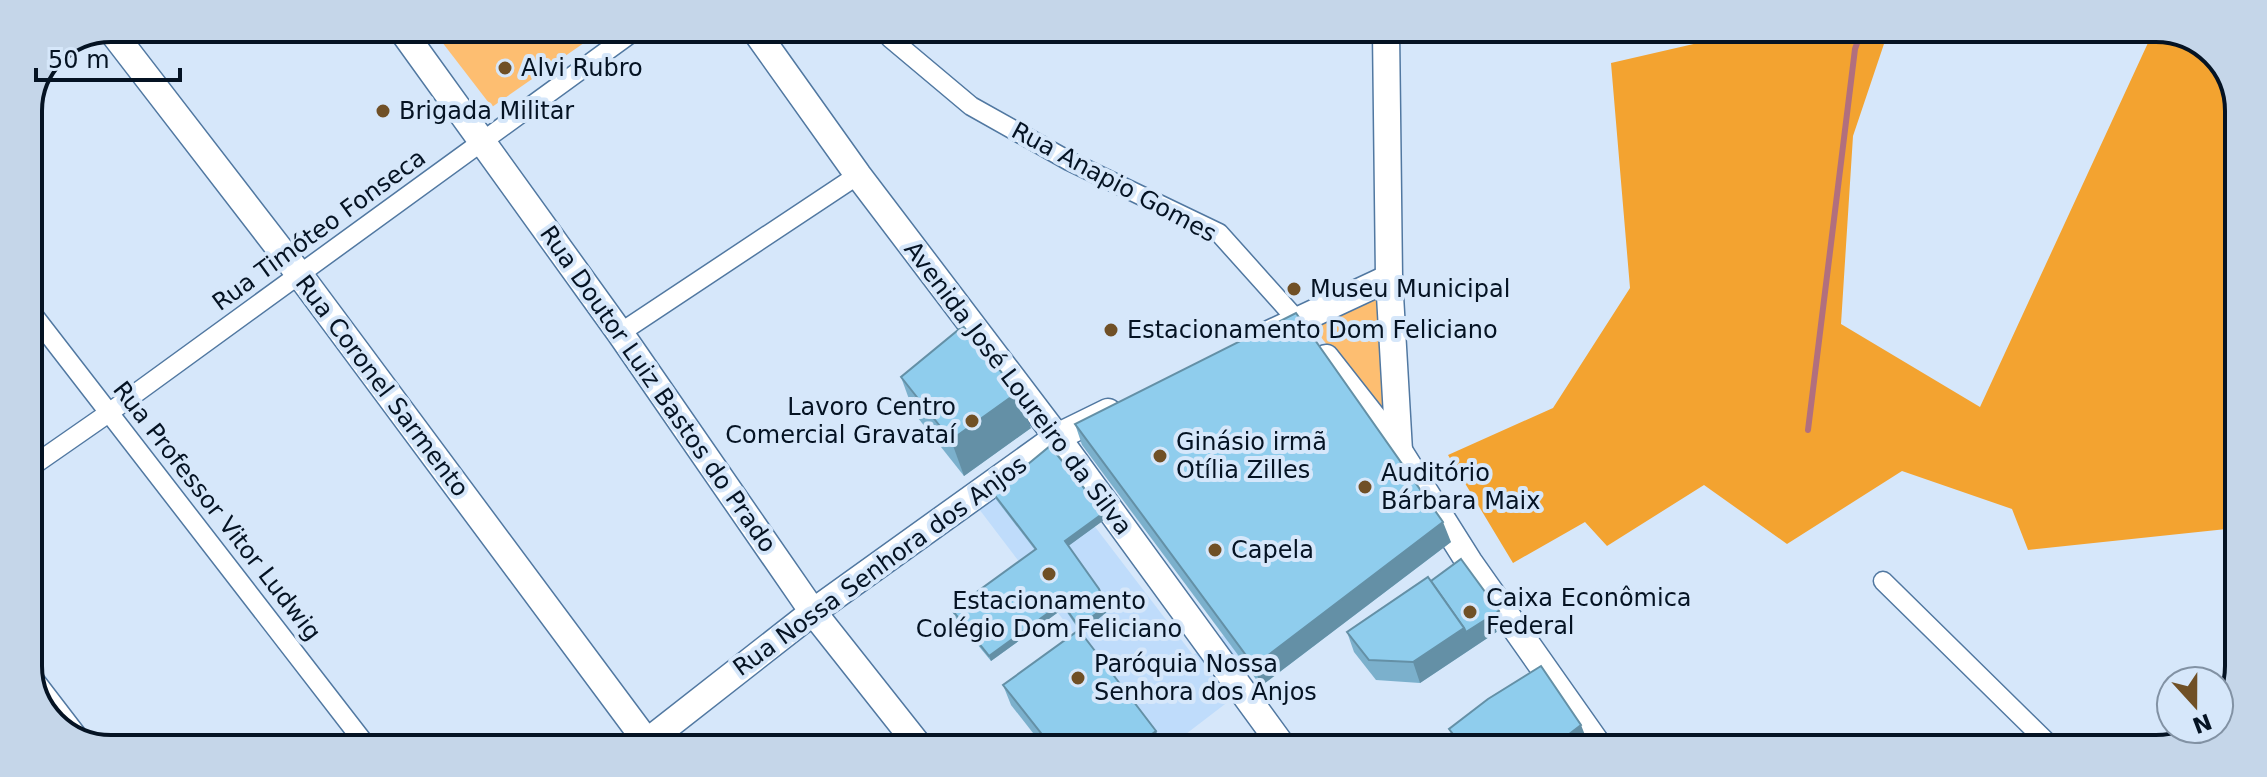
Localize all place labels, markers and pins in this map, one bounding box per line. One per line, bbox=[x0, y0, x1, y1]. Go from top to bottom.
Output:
place label: Alvi Rubro bbox=[521, 54, 643, 82]
marker: Alvi Rubro bbox=[496, 59, 514, 77]
place label: Brigada Militar bbox=[399, 97, 574, 125]
marker: Brigada Militar bbox=[374, 102, 392, 120]
place label: Museu Municipal bbox=[1310, 275, 1510, 303]
marker: Museu Municipal bbox=[1285, 280, 1303, 298]
place label: Estacionamento Dom Feliciano bbox=[1127, 316, 1498, 344]
marker: Estacionamento Dom Feliciano bbox=[1102, 321, 1120, 339]
place label: Lavoro Centro Comercial Gravataí bbox=[725, 393, 957, 449]
marker: Lavoro Centro Comercial Gravataí bbox=[963, 412, 981, 430]
place label: Ginásio irmã Otília Zilles bbox=[1176, 428, 1327, 484]
marker: Ginásio irmã Otília Zilles bbox=[1151, 447, 1169, 465]
place label: Auditório Bárbara Maix bbox=[1381, 459, 1540, 515]
marker: Auditório Bárbara Maix bbox=[1356, 478, 1374, 496]
place label: Capela bbox=[1231, 536, 1314, 564]
marker: Capela bbox=[1206, 541, 1224, 559]
marker: Estacionamento Colégio Dom Feliciano bbox=[1040, 565, 1058, 583]
place label: Caixa Econômica Federal bbox=[1486, 584, 1692, 640]
place label: Estacionamento Colégio Dom Feliciano bbox=[916, 587, 1182, 643]
marker: Caixa Econômica Federal bbox=[1461, 603, 1479, 621]
place label: Paróquia Nossa Senhora dos Anjos bbox=[1094, 650, 1317, 706]
marker: Paróquia Nossa Senhora dos Anjos bbox=[1069, 669, 1087, 687]

